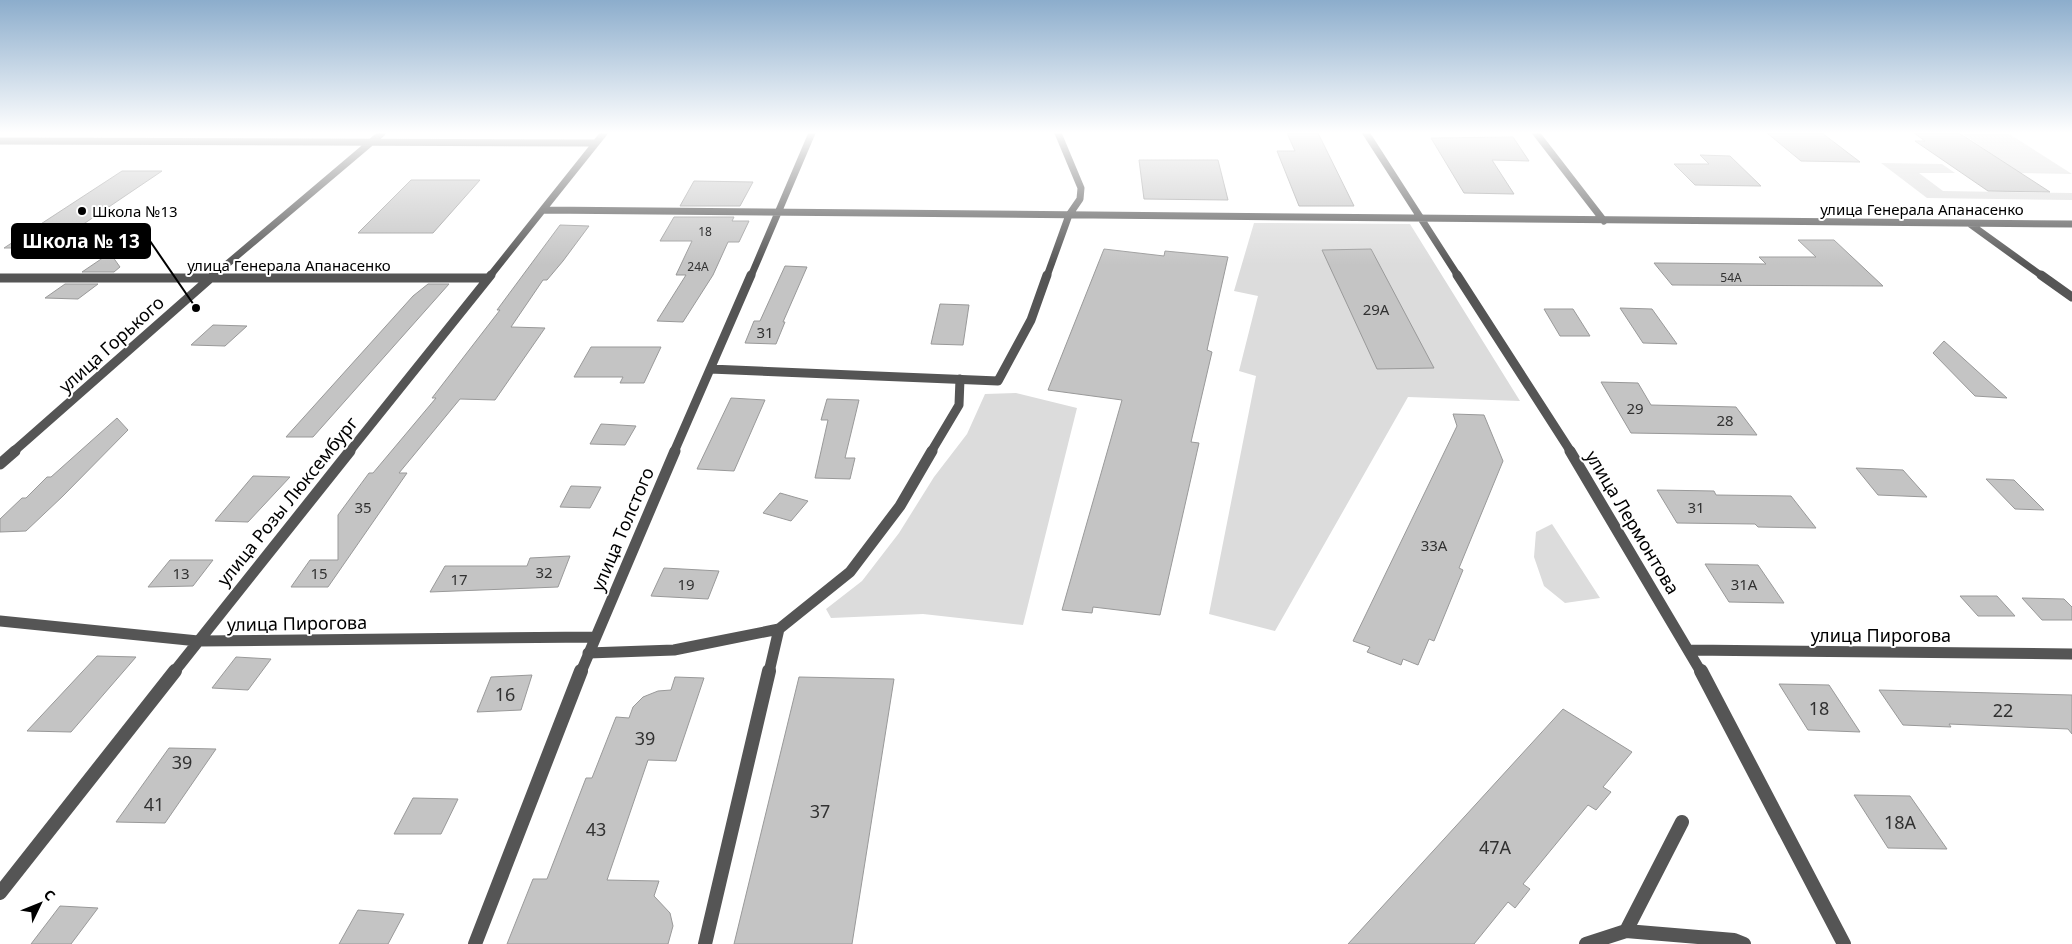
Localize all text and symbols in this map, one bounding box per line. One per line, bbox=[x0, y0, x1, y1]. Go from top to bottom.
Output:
street label: улица Генерала Апанасенко bbox=[1820, 199, 2024, 219]
place label: Школа №13 bbox=[92, 201, 178, 221]
marker: Школа №13 bbox=[76, 205, 88, 217]
house number: 18 bbox=[698, 223, 712, 240]
callout: Школа № 13 bbox=[12, 224, 150, 258]
text: Школа № 13 bbox=[22, 228, 140, 254]
street label: улица Генерала Апанасенко bbox=[187, 255, 391, 275]
house number: 24А bbox=[687, 258, 709, 275]
house number: 54А bbox=[1720, 269, 1742, 286]
street label: улица Горького bbox=[53, 290, 169, 398]
house number: 29А bbox=[1363, 299, 1390, 319]
house number: 31 bbox=[756, 322, 774, 342]
house number: 29 bbox=[1626, 398, 1644, 418]
house number: 28 bbox=[1716, 410, 1734, 430]
street label: улица Розы Люксембург bbox=[211, 411, 363, 591]
street label: улица Лермонтова bbox=[1581, 446, 1685, 598]
street label: улица Толстого bbox=[585, 463, 659, 595]
house number: 35 bbox=[354, 497, 372, 517]
house number: 31 bbox=[1687, 497, 1705, 517]
house number: 33А bbox=[1421, 535, 1448, 555]
house number: 32 bbox=[535, 562, 553, 582]
house number: 13 bbox=[172, 563, 190, 583]
house number: 15 bbox=[310, 563, 328, 583]
house number: 17 bbox=[450, 569, 468, 589]
house number: 19 bbox=[677, 574, 695, 594]
house number: 31А bbox=[1731, 574, 1758, 594]
street label: улица Пирогова bbox=[227, 610, 367, 636]
street label: улица Пирогова bbox=[1811, 623, 1951, 647]
house number: 16 bbox=[495, 682, 515, 706]
house number: 18 bbox=[1809, 696, 1829, 720]
house number: 22 bbox=[1993, 698, 2013, 722]
house number: 39 bbox=[635, 726, 655, 750]
house number: 39 bbox=[172, 750, 192, 774]
house number: 41 bbox=[144, 792, 164, 816]
house number: 37 bbox=[810, 799, 830, 823]
house number: 18А bbox=[1884, 810, 1917, 834]
house number: 43 bbox=[586, 817, 606, 841]
house number: 47А bbox=[1479, 835, 1512, 859]
north arrow bbox=[15, 879, 65, 929]
text: С bbox=[40, 885, 60, 905]

